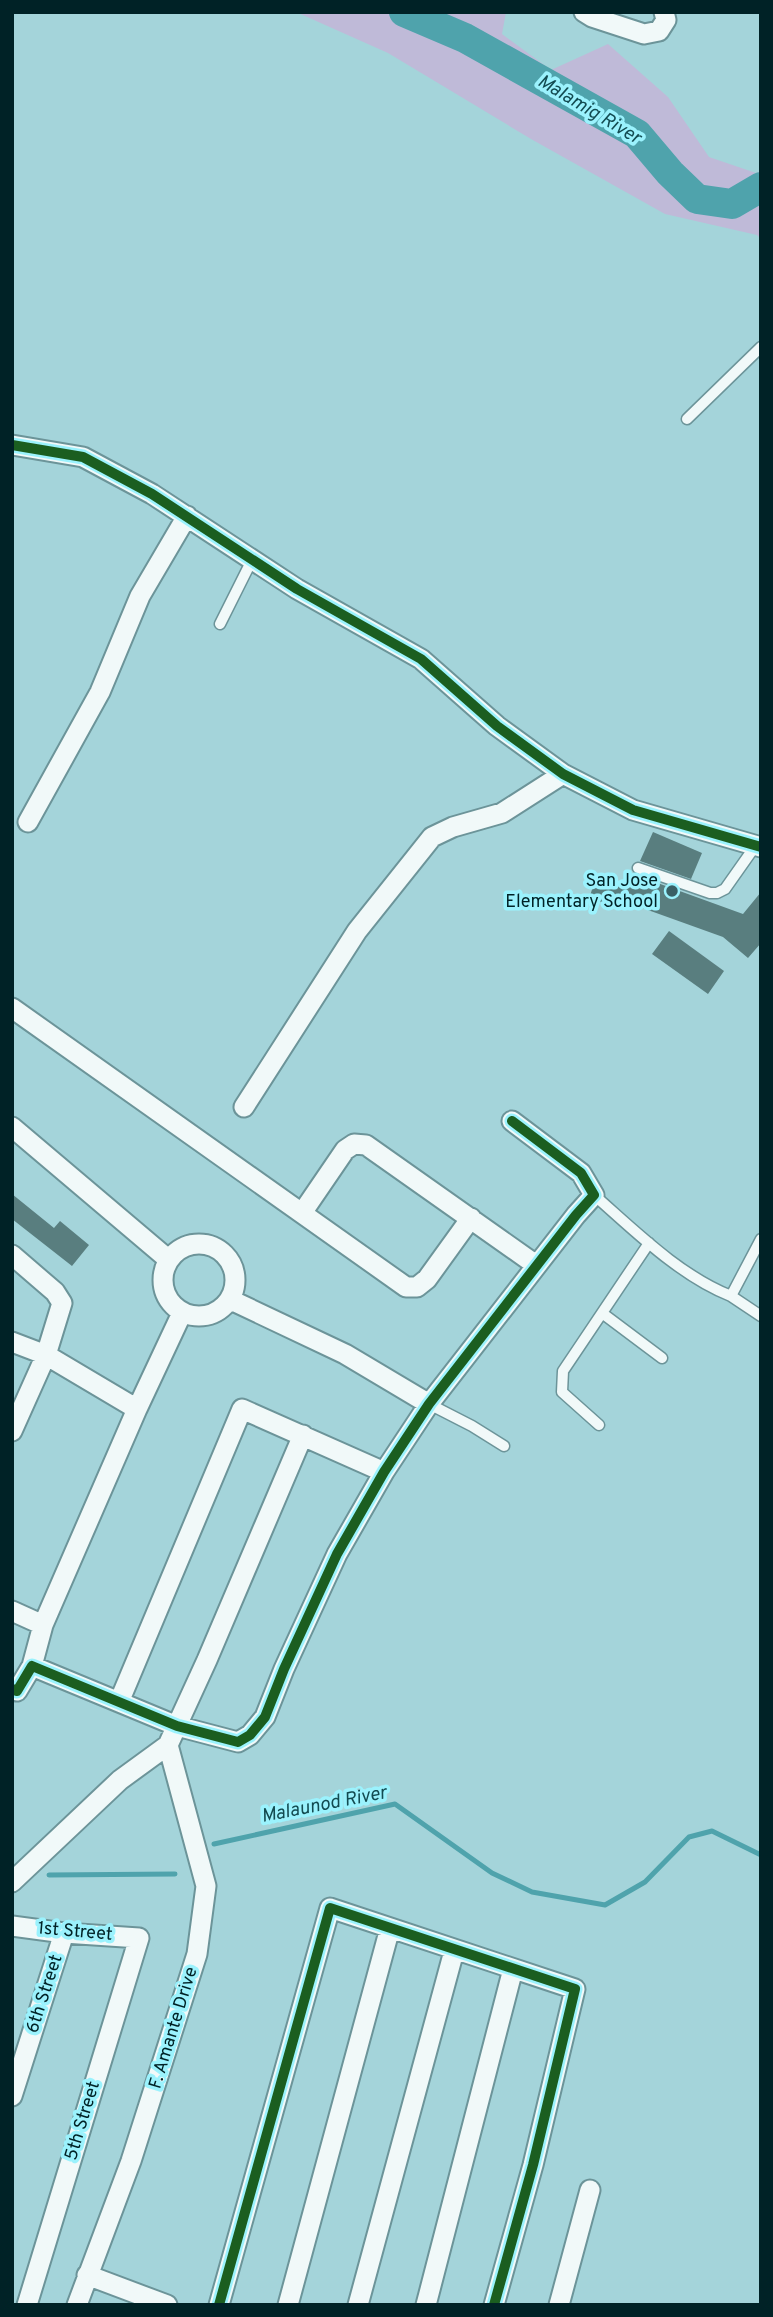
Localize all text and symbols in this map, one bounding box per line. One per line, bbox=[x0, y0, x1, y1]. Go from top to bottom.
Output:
water label: Malamig River bbox=[533, 70, 647, 151]
place label: San Jose Elementary School bbox=[505, 870, 658, 914]
marker: San Jose Elementary School bbox=[664, 883, 680, 899]
water label: Malaunod River bbox=[259, 1781, 391, 1829]
street label: 1st Street bbox=[37, 1917, 113, 1947]
street label: 6th Street bbox=[22, 1952, 68, 2036]
street label: F. Amante Drive bbox=[145, 1964, 203, 2092]
street label: 5th Street bbox=[60, 2079, 106, 2163]

